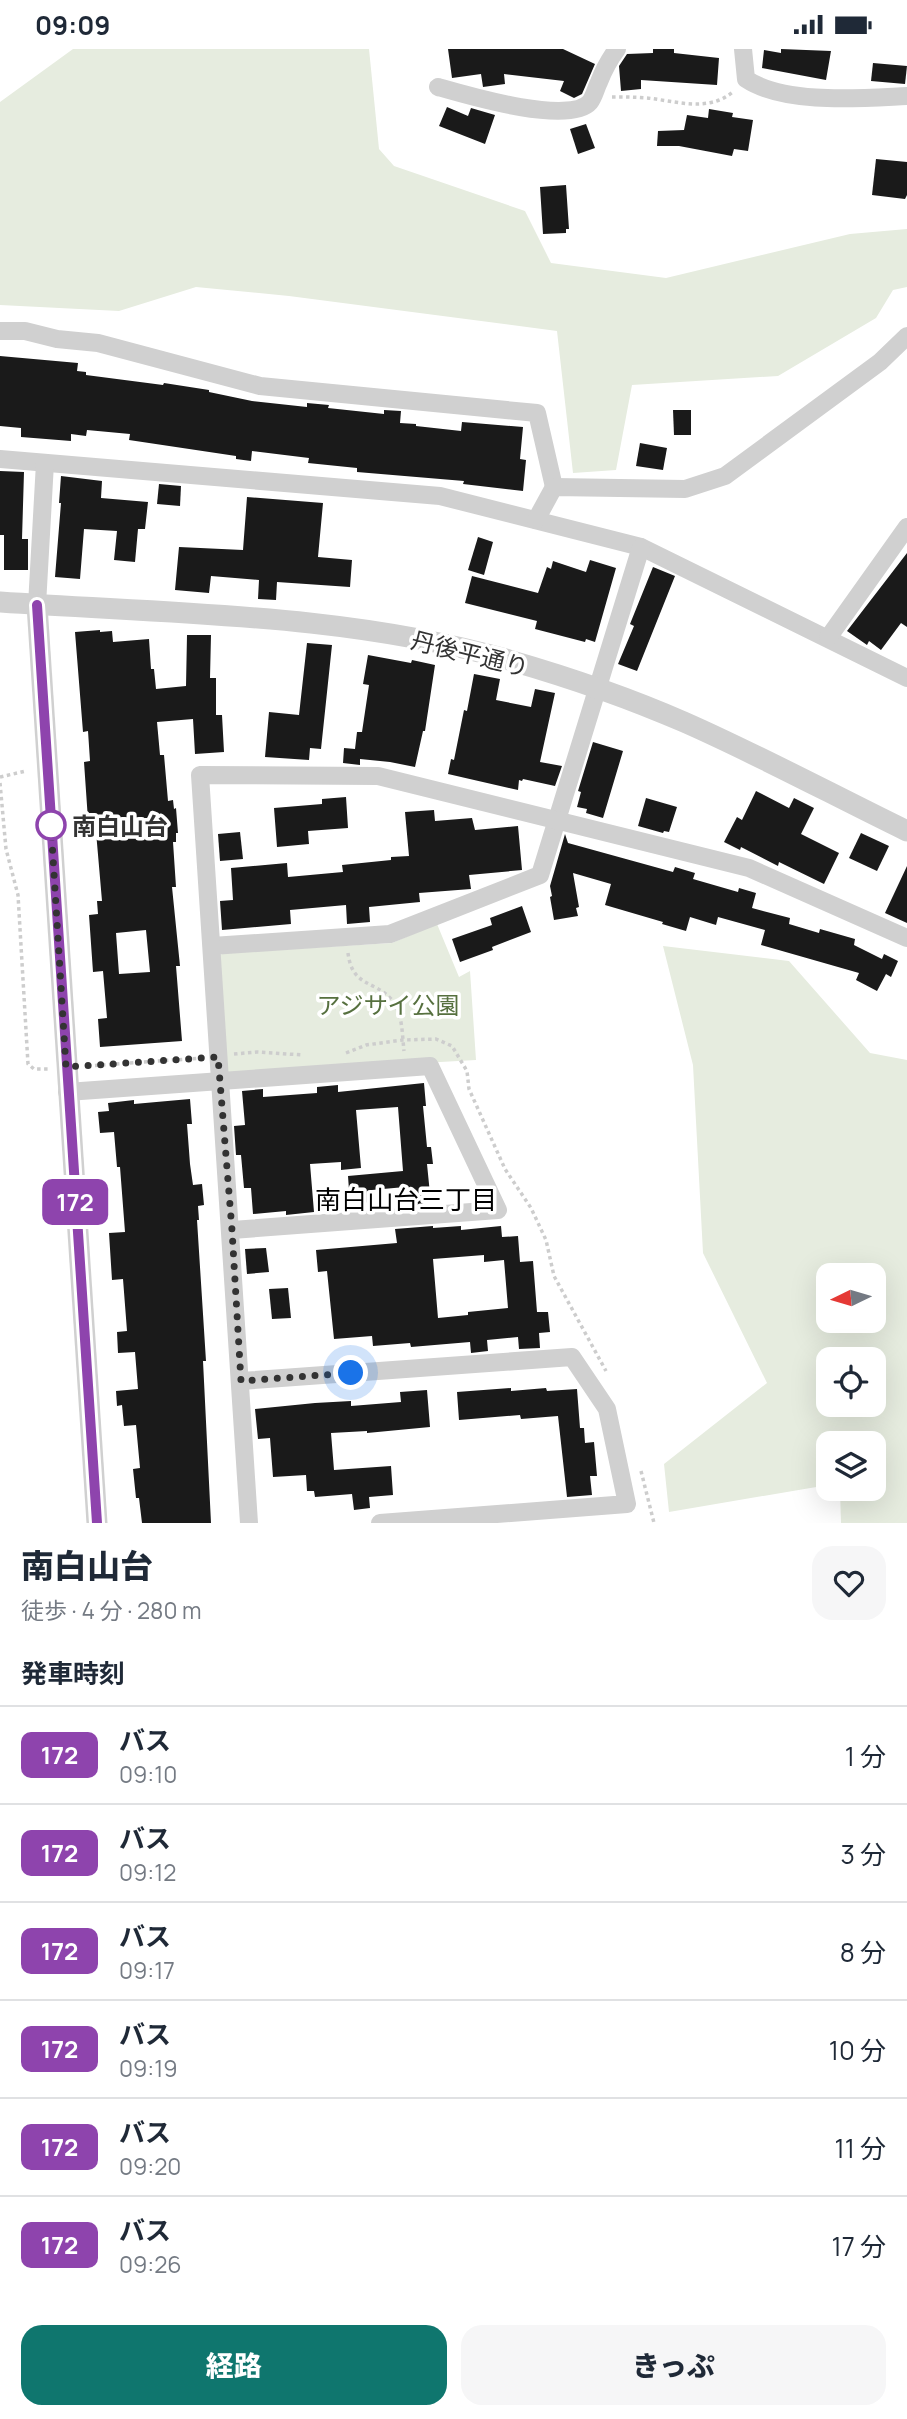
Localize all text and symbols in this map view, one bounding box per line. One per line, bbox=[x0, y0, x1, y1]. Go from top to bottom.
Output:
text: 09:09 bbox=[35, 7, 110, 43]
street label: 丹後平通り bbox=[408, 622, 532, 684]
place label: 南白山台 bbox=[72, 809, 168, 842]
marker: 南白山台 bbox=[36, 810, 66, 840]
park label: アジサイ公園 bbox=[316, 988, 460, 1021]
line badge: 172 bbox=[35, 1179, 115, 1225]
district label: 南白山台三丁目 bbox=[315, 1181, 497, 1217]
text: 172 bbox=[56, 1185, 94, 1218]
north arrow bbox=[816, 1263, 886, 1333]
map controls bbox=[816, 1263, 886, 1501]
button: locate bbox=[816, 1347, 886, 1417]
your location bbox=[333, 1355, 368, 1390]
button: layers bbox=[816, 1431, 886, 1501]
text: 南白山台 bbox=[21, 1543, 153, 1588]
button: heart bbox=[812, 1546, 886, 1620]
text: 徒歩 · 4 分 · 280 m bbox=[21, 1594, 202, 1626]
text: 発車時刻 bbox=[21, 1655, 125, 1691]
text: バス bbox=[119, 1722, 171, 1758]
text: 172 bbox=[41, 1738, 78, 1771]
text: 1 分 bbox=[845, 1738, 886, 1774]
text: 09:10 bbox=[119, 1758, 177, 1790]
text: バス bbox=[119, 1820, 171, 1856]
text: 172 bbox=[41, 1836, 78, 1869]
text: 3 分 bbox=[840, 1836, 886, 1872]
text: 09:12 bbox=[119, 1856, 176, 1888]
text: バス bbox=[119, 1918, 171, 1954]
text: 172 bbox=[41, 1934, 78, 1967]
text: 8 分 bbox=[840, 1934, 886, 1970]
text: 09:17 bbox=[119, 1954, 175, 1986]
text: バス bbox=[119, 2016, 171, 2052]
text: 172 bbox=[41, 2032, 78, 2065]
text: 10 分 bbox=[829, 2032, 886, 2068]
text: 09:19 bbox=[119, 2052, 177, 2084]
text: バス bbox=[119, 2114, 171, 2150]
text: 172 bbox=[41, 2130, 78, 2163]
text: 11 分 bbox=[835, 2130, 886, 2166]
text: 09:20 bbox=[119, 2150, 181, 2182]
text: バス bbox=[119, 2212, 171, 2248]
text: 172 bbox=[41, 2228, 78, 2261]
text: 17 分 bbox=[832, 2228, 886, 2264]
text: 09:26 bbox=[119, 2248, 182, 2280]
button: 経路 bbox=[21, 2325, 447, 2405]
button: きっぷ bbox=[461, 2325, 886, 2405]

